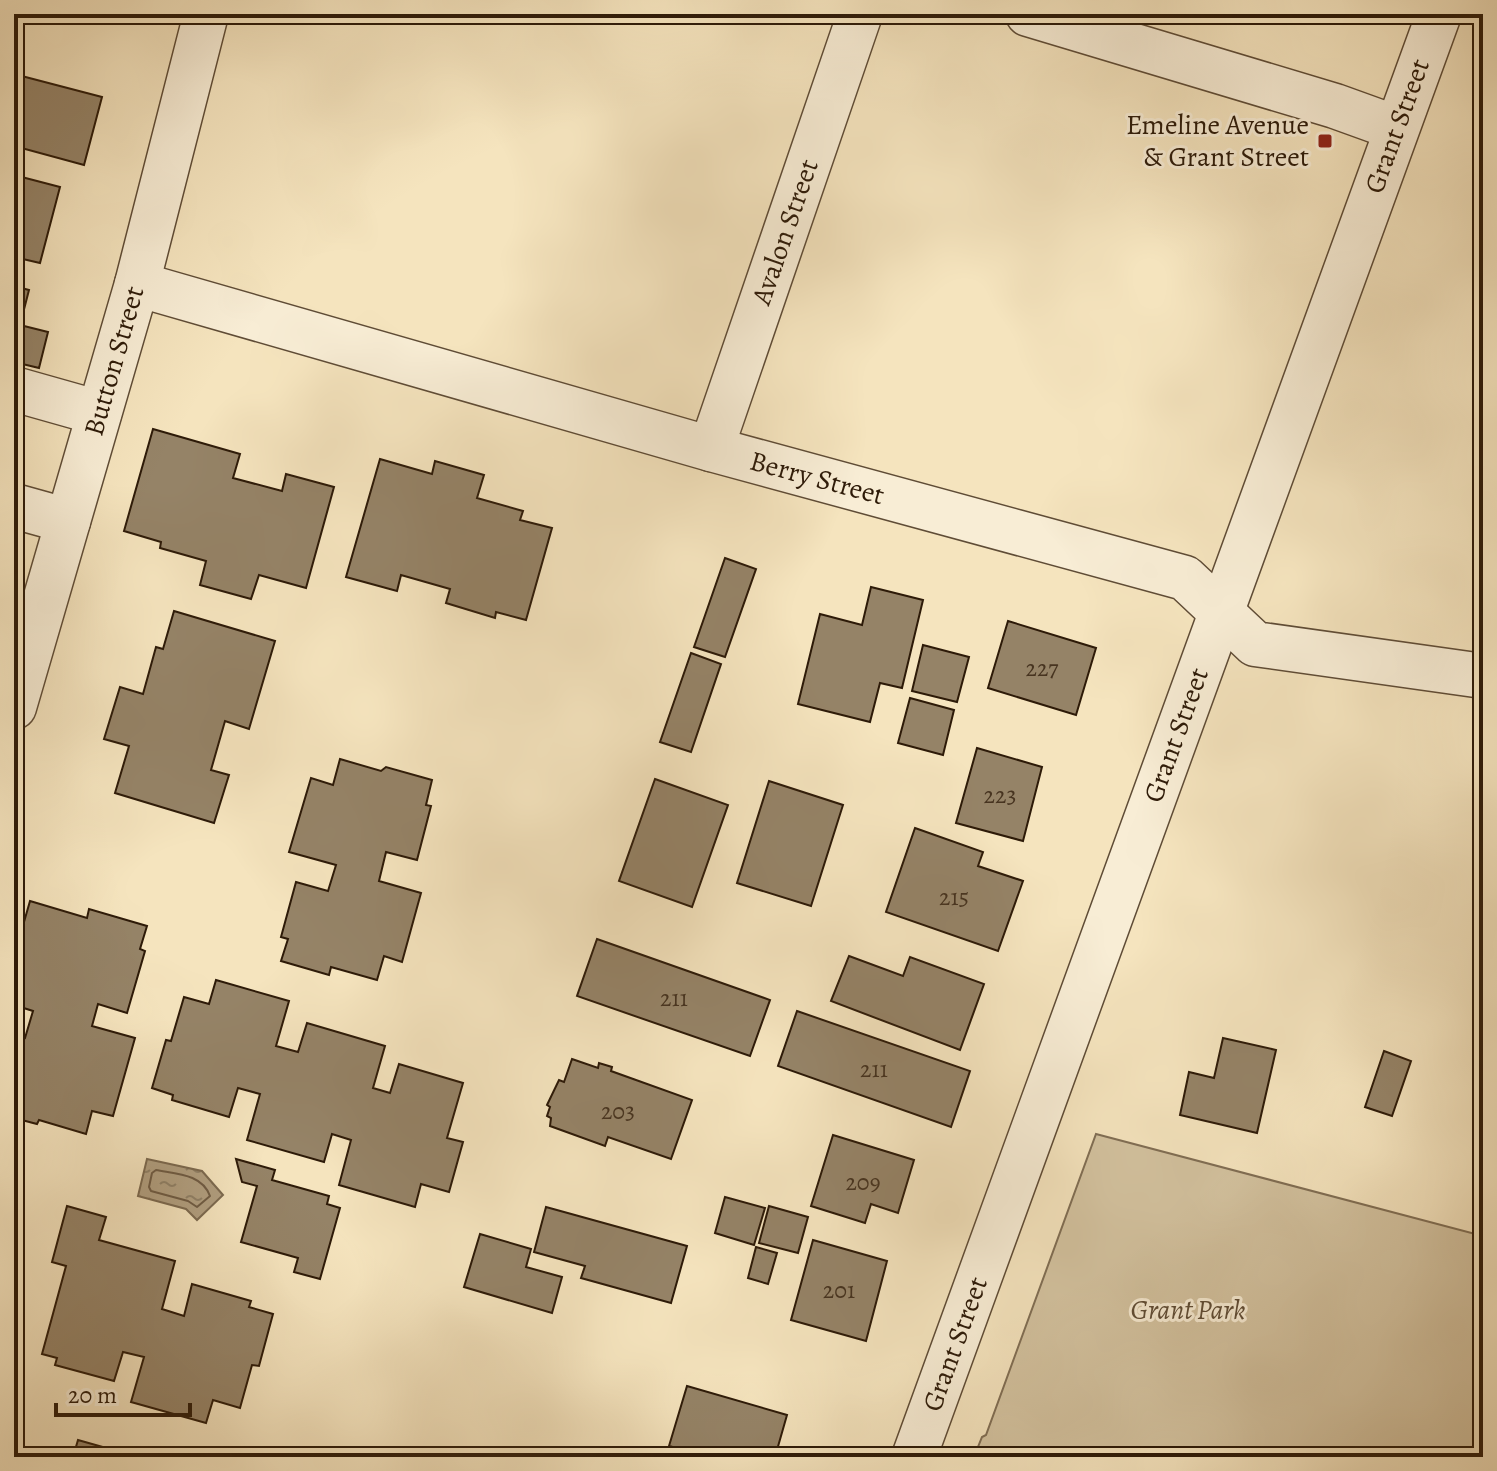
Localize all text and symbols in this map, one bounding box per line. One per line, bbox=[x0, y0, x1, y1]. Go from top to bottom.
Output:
street label: Grant Street bbox=[1355, 53, 1439, 199]
place label: Emeline Avenue & Grant Street bbox=[1126, 106, 1309, 176]
marker: Emeline Avenue & Grant Street bbox=[1316, 132, 1334, 150]
street label: Avalon Street bbox=[742, 154, 828, 311]
street label: Button Street bbox=[75, 282, 153, 440]
street label: Berry Street bbox=[746, 442, 888, 514]
house number: 227 bbox=[1026, 652, 1059, 684]
street label: Grant Street bbox=[1134, 662, 1218, 808]
house number: 223 bbox=[984, 779, 1016, 811]
house number: 215 bbox=[939, 881, 969, 913]
house number: 211 bbox=[660, 982, 688, 1014]
house number: 211 bbox=[860, 1053, 888, 1085]
house number: 203 bbox=[601, 1095, 635, 1127]
house number: 209 bbox=[845, 1166, 881, 1198]
street label: Grant Street bbox=[913, 1271, 997, 1417]
house number: 201 bbox=[823, 1274, 855, 1306]
park label: Grant Park bbox=[1131, 1291, 1245, 1329]
scale bar bbox=[56, 1367, 190, 1417]
text: 20 m bbox=[68, 1379, 117, 1411]

